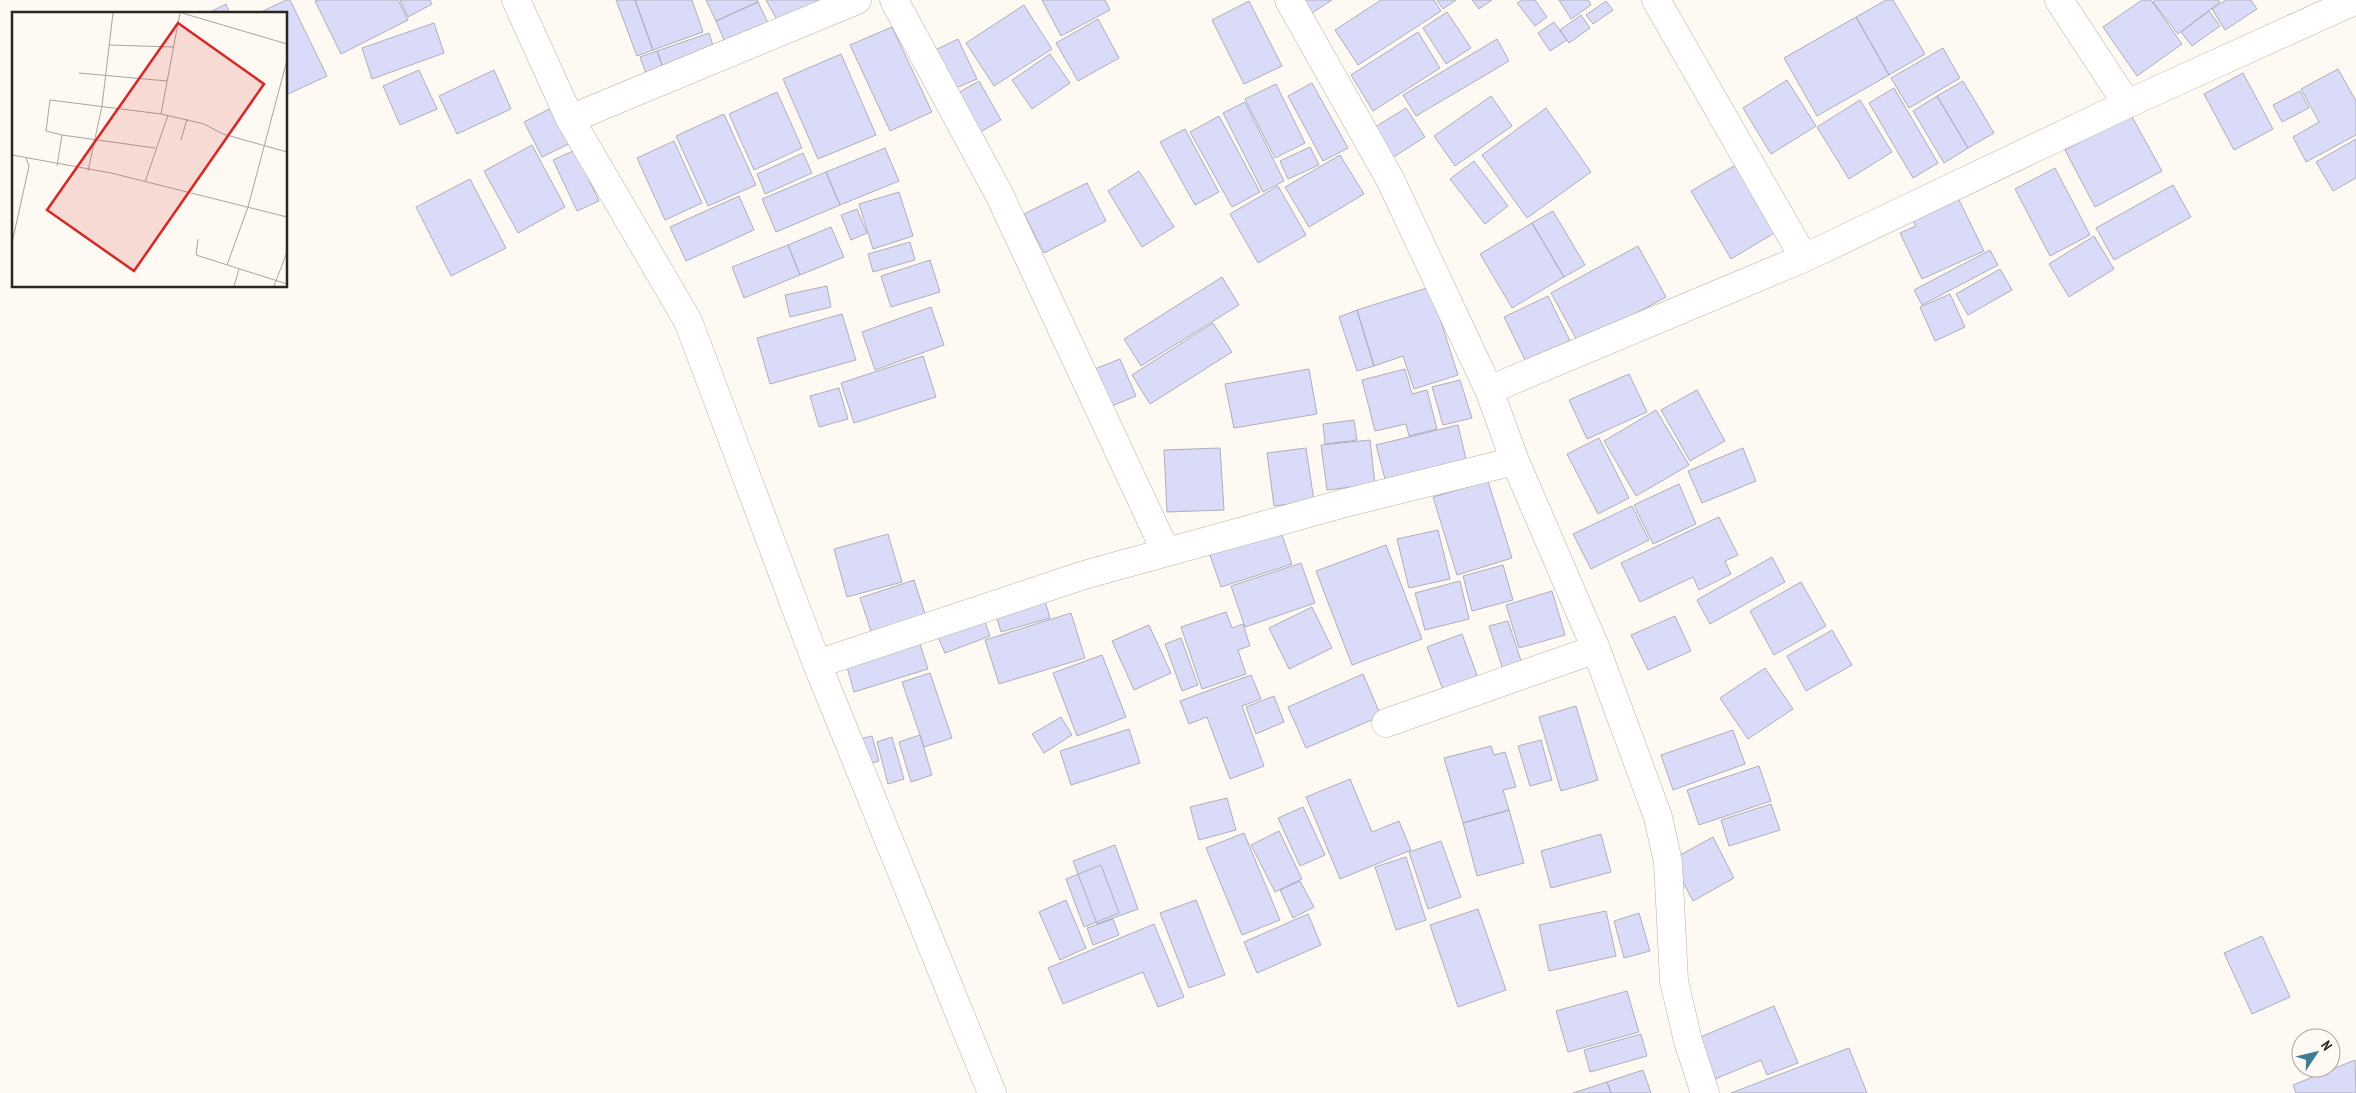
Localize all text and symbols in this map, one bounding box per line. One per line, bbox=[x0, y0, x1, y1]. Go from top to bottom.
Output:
inset map bbox=[12, 12, 288, 288]
north arrow bbox=[2291, 1028, 2341, 1078]
text: N bbox=[2317, 1037, 2336, 1054]

